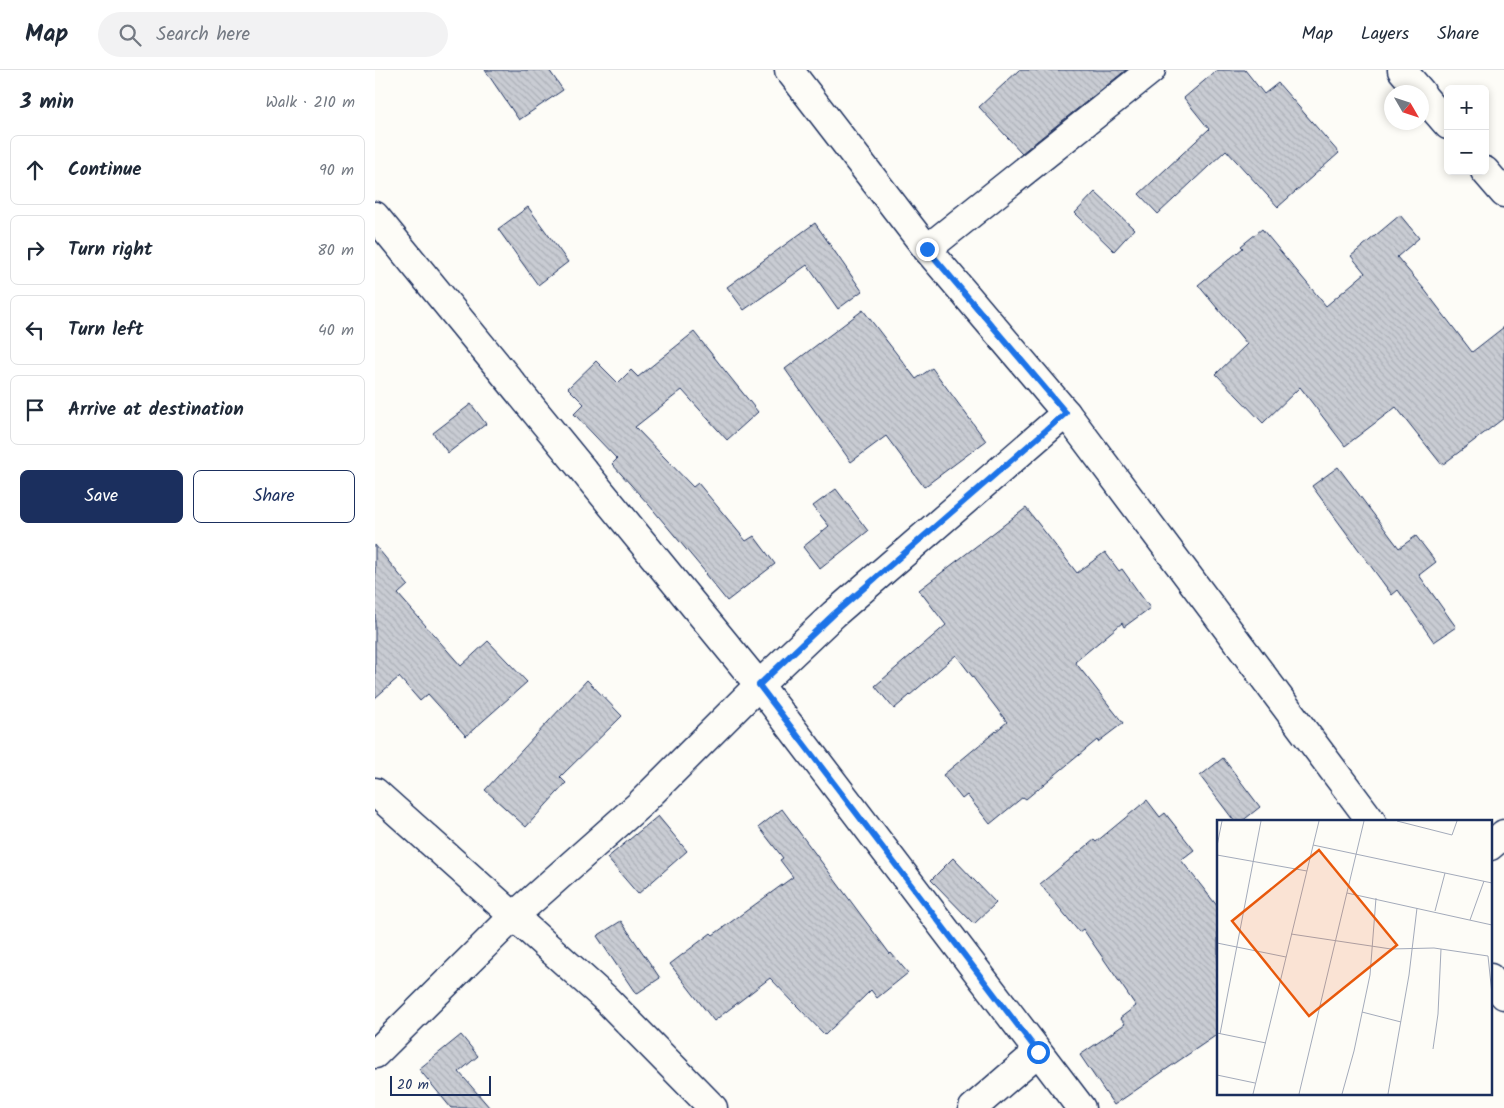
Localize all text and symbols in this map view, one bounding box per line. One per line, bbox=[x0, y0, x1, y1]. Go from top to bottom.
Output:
search box bbox=[98, 12, 448, 57]
text: Map bbox=[25, 15, 68, 54]
text: Search here bbox=[156, 20, 250, 50]
text: Map bbox=[1302, 20, 1333, 49]
text: Layers bbox=[1361, 20, 1409, 49]
text: Share bbox=[1437, 20, 1479, 49]
icon: search bbox=[116, 21, 144, 49]
north arrow bbox=[1384, 85, 1429, 130]
map controls bbox=[1444, 85, 1489, 175]
button: + bbox=[1444, 85, 1489, 130]
text: 3 min bbox=[20, 86, 74, 119]
text: Walk · 210 m bbox=[265, 90, 355, 115]
button: − bbox=[1444, 130, 1489, 175]
text: Continue bbox=[68, 155, 141, 185]
icon: ahead bbox=[21, 156, 49, 184]
text: 90 m bbox=[319, 158, 354, 183]
text: Turn right bbox=[68, 235, 153, 265]
icon: right bbox=[21, 236, 49, 264]
text: 80 m bbox=[317, 238, 354, 263]
route end bbox=[916, 238, 939, 261]
text: Turn left bbox=[68, 315, 143, 345]
icon: left bbox=[21, 316, 49, 344]
text: 40 m bbox=[318, 318, 354, 343]
text: Arrive at destination bbox=[68, 395, 244, 425]
icon: arrive bbox=[21, 396, 49, 424]
button: Save bbox=[20, 470, 183, 523]
button: Share bbox=[193, 470, 355, 523]
inset map bbox=[1217, 820, 1491, 1096]
route start bbox=[1027, 1041, 1050, 1064]
scale bar bbox=[390, 1073, 491, 1096]
text: 20 m bbox=[397, 1074, 429, 1096]

